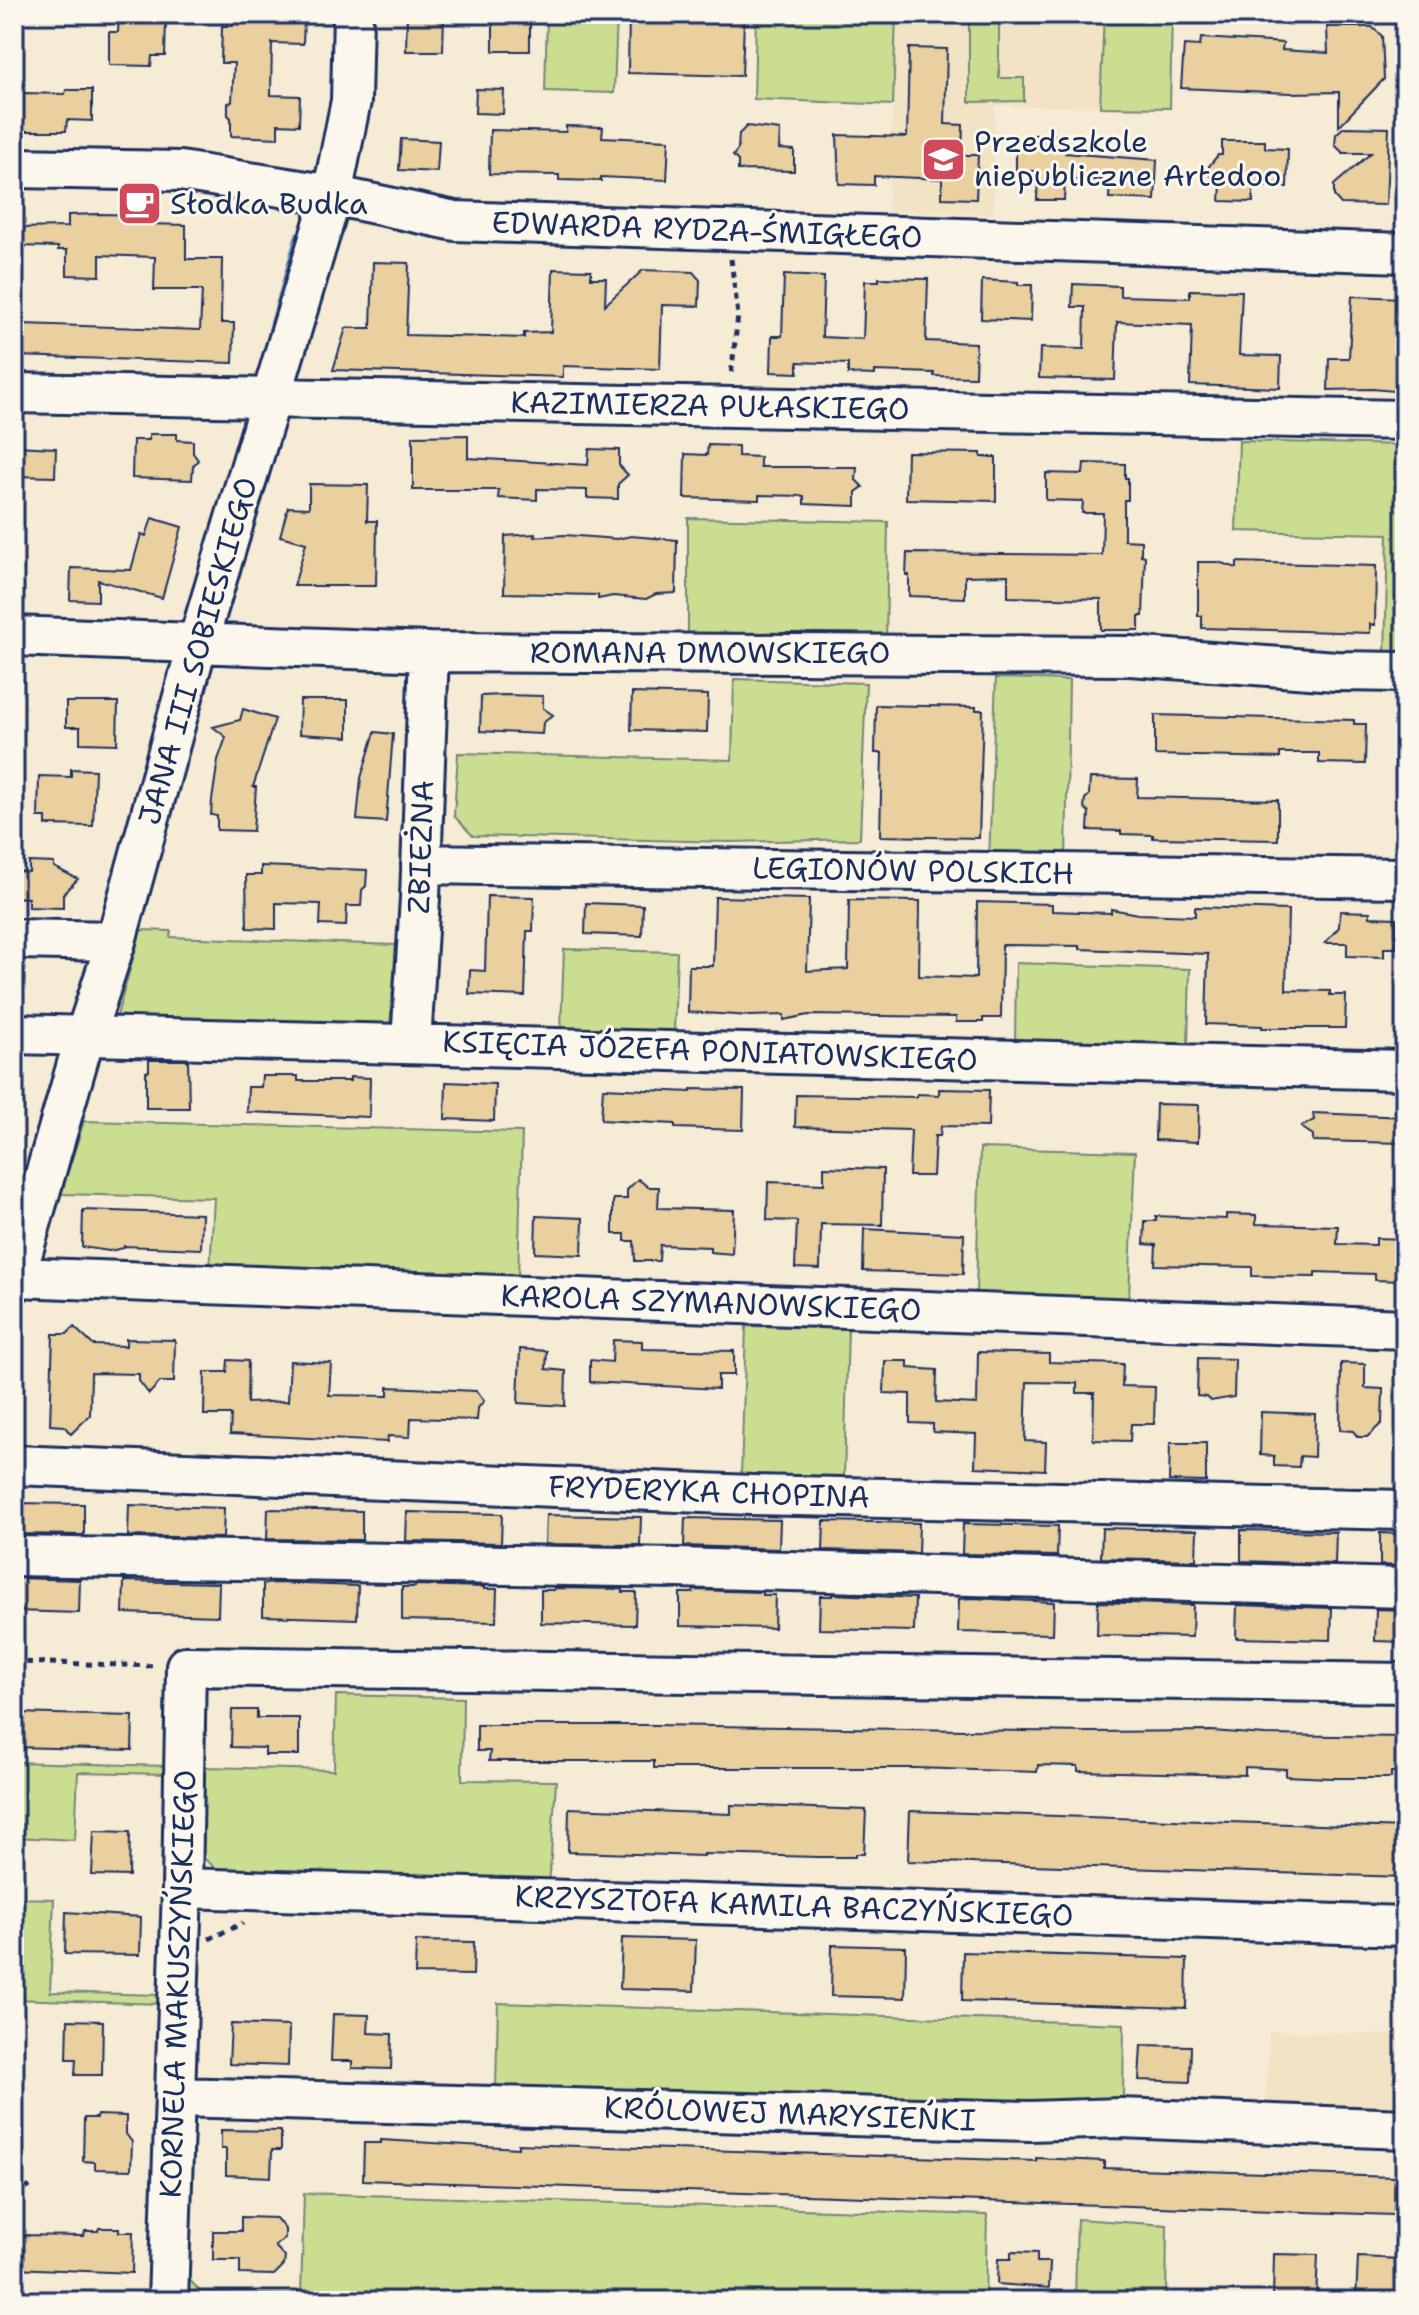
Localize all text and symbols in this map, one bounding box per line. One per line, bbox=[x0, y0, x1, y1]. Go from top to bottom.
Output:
place label: Przedszkole niepubliczne Artedoo bbox=[974, 121, 1282, 196]
school or university icon: Przedszkole niepubliczne Artedoo bbox=[919, 135, 967, 183]
cafe icon: Słodka Budka bbox=[115, 180, 163, 228]
place label: Słodka Budka bbox=[170, 183, 368, 224]
street label: EDWARDA RYDZA-ŚMIGŁEGO bbox=[491, 201, 923, 258]
street label: KAZIMIERZA PUŁASKIEGO bbox=[510, 382, 910, 429]
street label: JANA III SOBIESKIEGO bbox=[128, 472, 267, 829]
street label: ROMANA DMOWSKIEGO bbox=[530, 632, 890, 673]
street label: ZBIEŻNA bbox=[398, 779, 443, 915]
street label: LEGIONÓW POLSKICH bbox=[752, 847, 1074, 894]
street label: KSIĘCIA JÓZEFA PONIATOWSKIEGO bbox=[442, 1021, 978, 1080]
street label: KAROLA SZYMANOWSKIEGO bbox=[500, 1275, 922, 1330]
street label: FRYDERYKA CHOPINA bbox=[548, 1465, 870, 1518]
street label: KORNELA MAKUSZYŃSKIEGO bbox=[150, 1769, 205, 2199]
street label: KRZYSZTOFA KAMILA BACZYŃSKIEGO bbox=[514, 1875, 1074, 1936]
street label: KRÓLOWEJ MARYSIEŃKI bbox=[603, 2087, 977, 2140]

